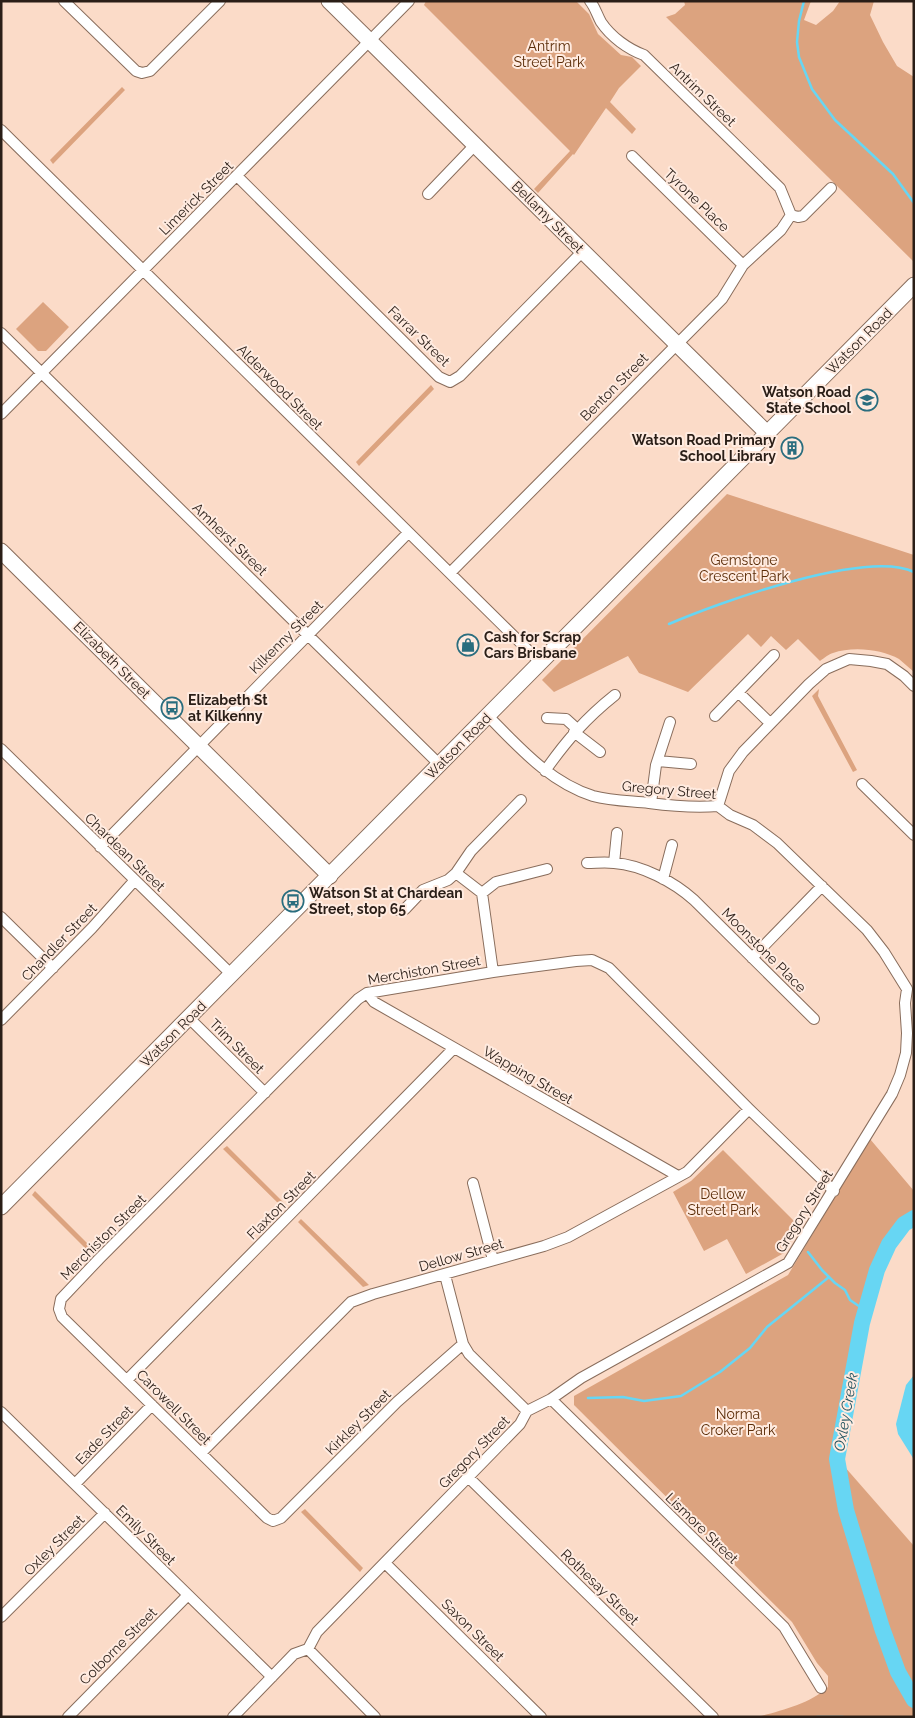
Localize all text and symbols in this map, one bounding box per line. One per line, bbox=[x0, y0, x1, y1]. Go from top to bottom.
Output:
park label: Antrim Street Park bbox=[514, 38, 585, 70]
street label: Antrim Street bbox=[667, 59, 740, 130]
street label: Limerick Street bbox=[156, 158, 236, 238]
street label: Tyrone Place bbox=[661, 165, 733, 235]
street label: Bellamy Street bbox=[509, 178, 587, 256]
street label: Farrar Street bbox=[385, 303, 453, 370]
street label: Watson Road bbox=[823, 305, 895, 377]
street label: Alderwood Street bbox=[234, 341, 326, 433]
street label: Benton Street bbox=[577, 350, 651, 424]
place label: Watson Road State School bbox=[762, 384, 852, 416]
school or university icon: Watson Road State School bbox=[855, 388, 879, 412]
place label: Watson Road Primary School Library bbox=[632, 432, 776, 464]
building icon: Watson Road Primary School Library bbox=[780, 436, 804, 460]
street label: Amherst Street bbox=[189, 499, 271, 579]
park label: Gemstone Crescent Park bbox=[699, 552, 790, 584]
street label: Kilkenny Street bbox=[246, 597, 326, 677]
street label: Elizabeth Street bbox=[70, 618, 154, 702]
place label: Cash for Scrap Cars Brisbane bbox=[484, 629, 581, 661]
shop icon: Cash for Scrap Cars Brisbane bbox=[456, 633, 480, 657]
place label: Elizabeth St at Kilkenny bbox=[188, 692, 268, 724]
bus stop icon: Elizabeth St at Kilkenny bbox=[160, 696, 184, 720]
street label: Watson Road bbox=[422, 710, 494, 782]
street label: Gregory Street bbox=[621, 778, 717, 802]
street label: Chardean Street bbox=[82, 810, 169, 895]
place label: Watson St at Chardean Street, stop 65 bbox=[309, 885, 463, 917]
bus stop icon: Watson St at Chardean Street, stop 65 bbox=[281, 889, 305, 913]
street label: Chandler Street bbox=[18, 900, 100, 984]
street label: Moonstone Place bbox=[719, 905, 809, 995]
street label: Merchiston Street bbox=[366, 952, 482, 988]
street label: Watson Road bbox=[137, 998, 209, 1070]
street label: Trim Street bbox=[206, 1015, 268, 1077]
street label: Wapping Street bbox=[480, 1043, 576, 1107]
street label: Gregory Street bbox=[772, 1166, 836, 1255]
street label: Flaxton Street bbox=[243, 1167, 319, 1243]
park label: Dellow Street Park bbox=[688, 1186, 759, 1218]
street label: Merchiston Street bbox=[57, 1191, 149, 1283]
street label: Dellow Street bbox=[417, 1235, 505, 1275]
street label: Carowell Street bbox=[133, 1366, 215, 1448]
water label: Oxley Creek bbox=[830, 1371, 862, 1453]
street label: Kirkley Street bbox=[322, 1386, 394, 1458]
street label: Eade Street bbox=[72, 1402, 136, 1468]
park label: Norma Croker Park bbox=[701, 1406, 776, 1438]
street label: Gregory Street bbox=[435, 1412, 513, 1492]
street label: Lismore Street bbox=[662, 1489, 742, 1567]
street label: Emily Street bbox=[113, 1502, 179, 1568]
street label: Oxley Street bbox=[20, 1511, 88, 1579]
street label: Rothesay Street bbox=[558, 1546, 642, 1628]
street label: Saxon Street bbox=[438, 1595, 508, 1665]
street label: Colborne Street bbox=[76, 1604, 160, 1688]

